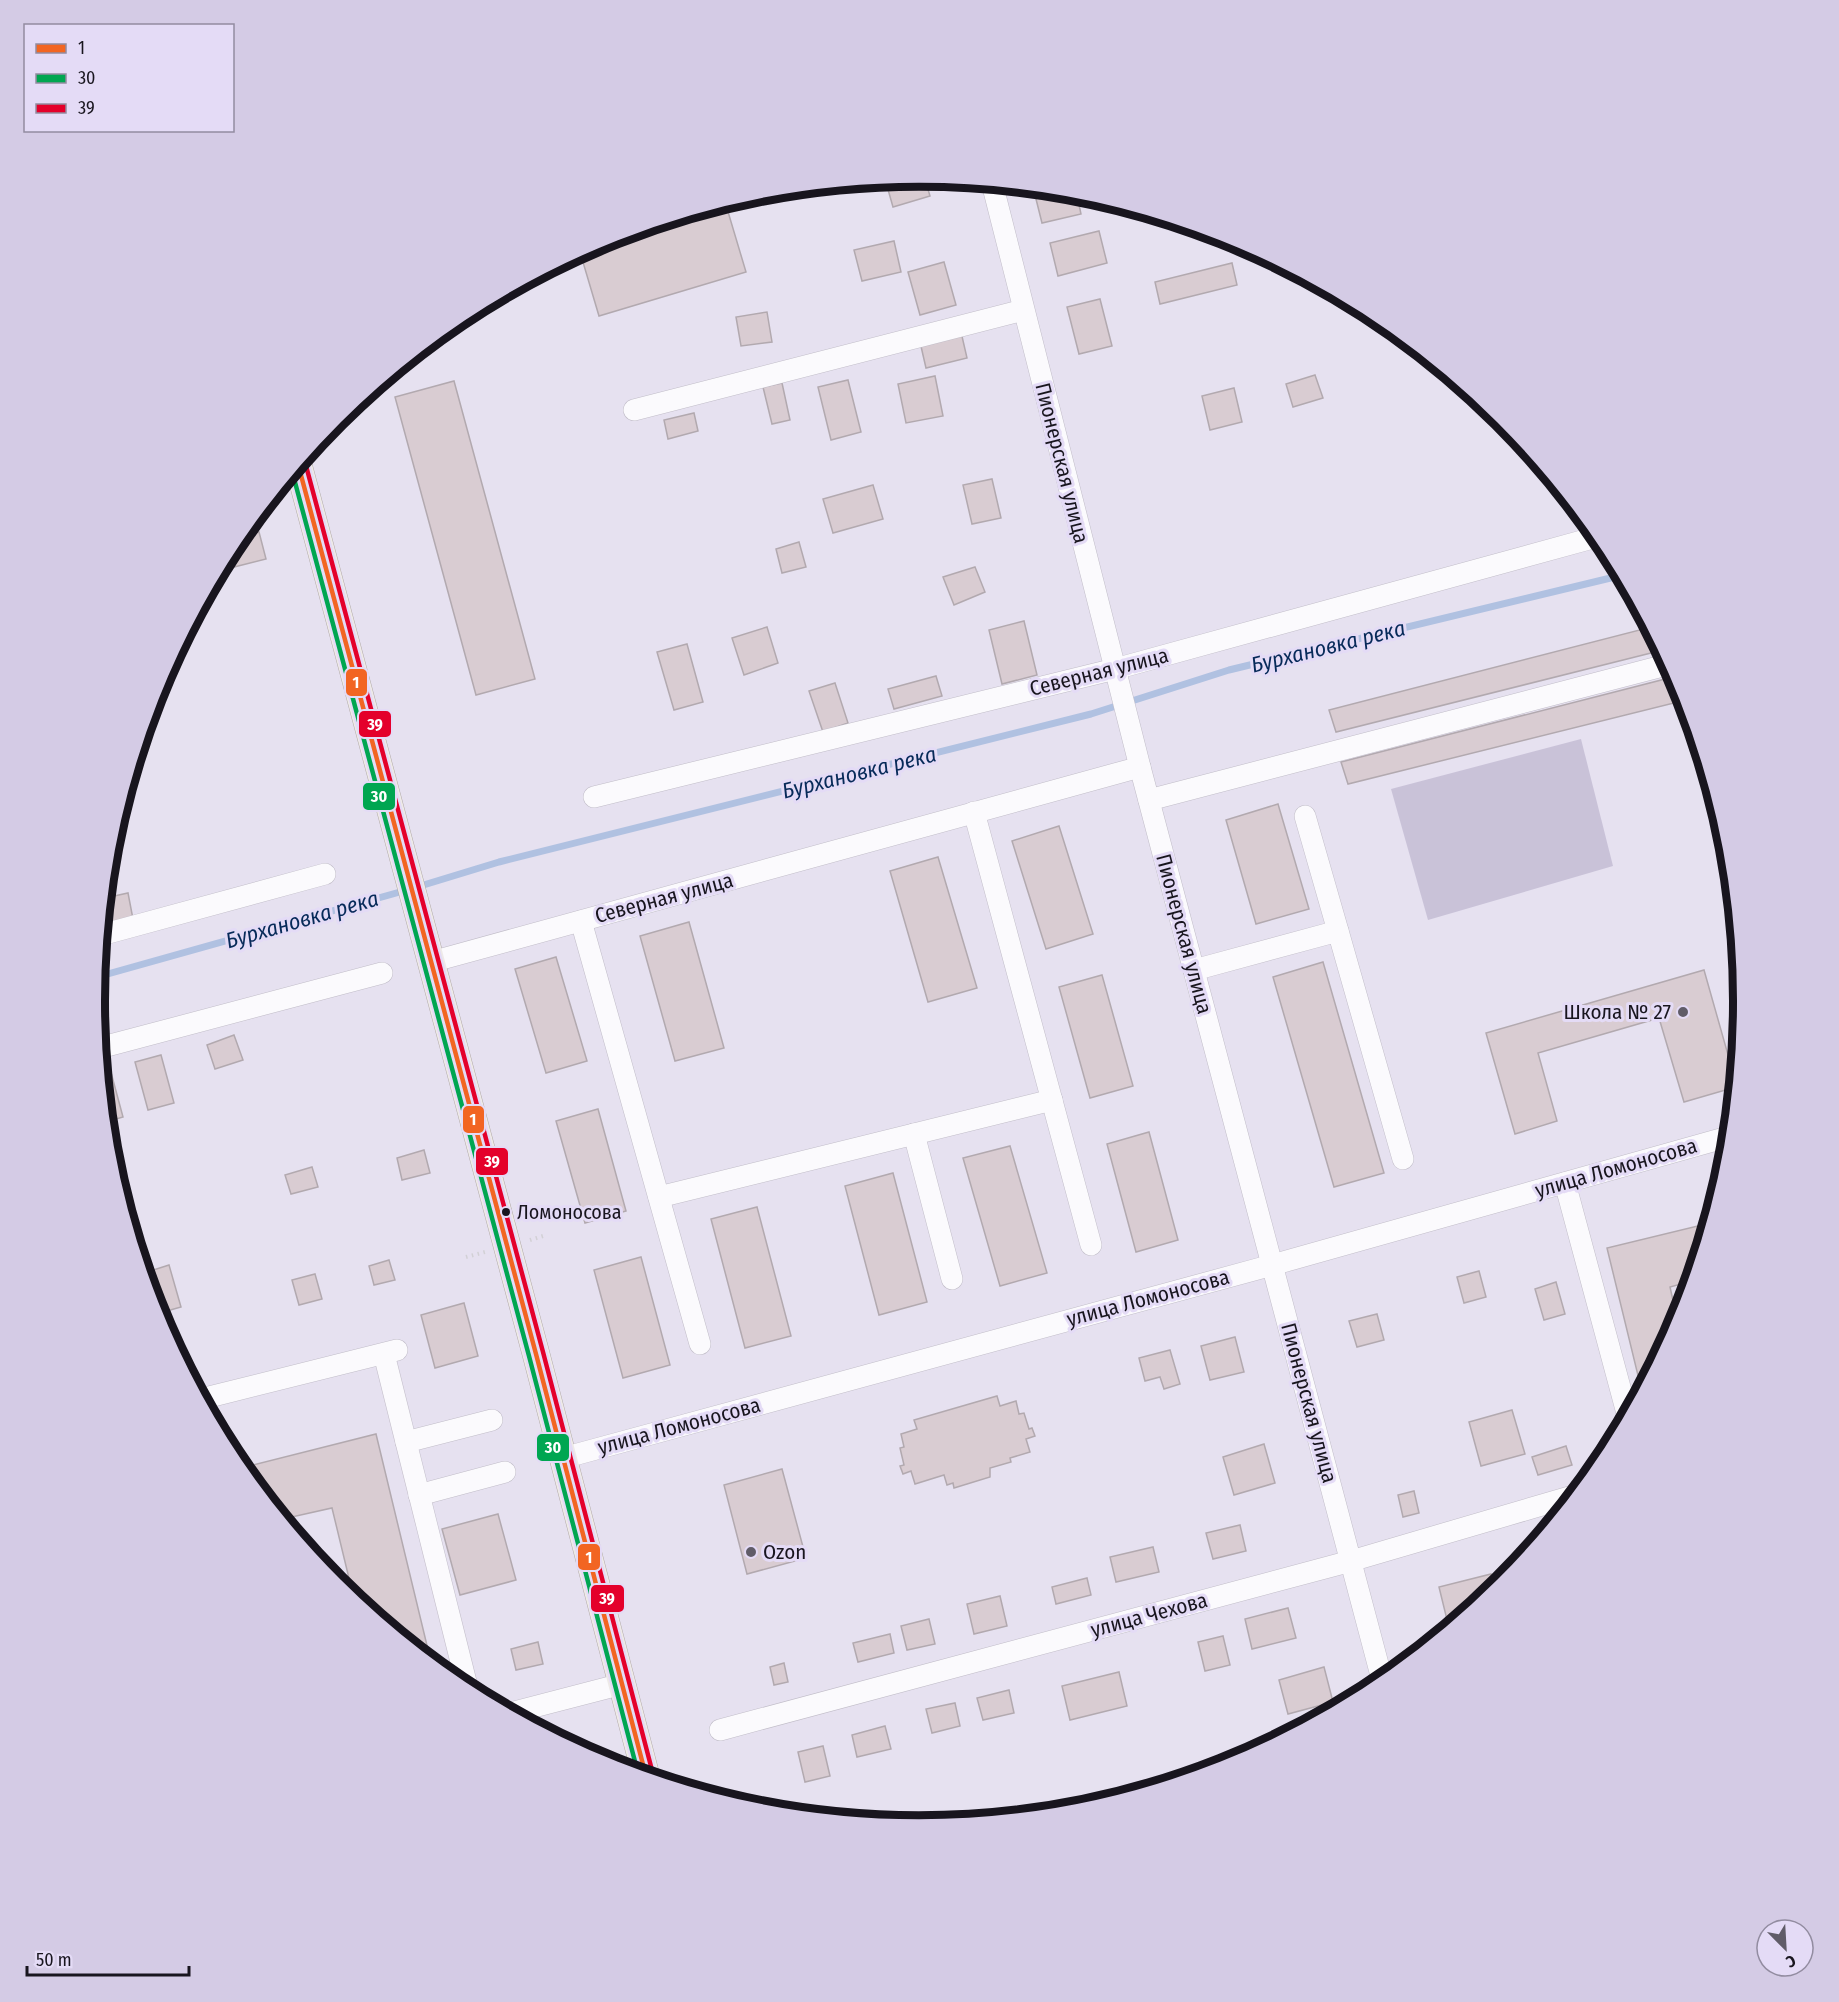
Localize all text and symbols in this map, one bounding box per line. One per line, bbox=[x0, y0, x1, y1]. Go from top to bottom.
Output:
legend bbox=[24, 24, 234, 132]
text: 1 bbox=[78, 37, 85, 59]
text: 30 bbox=[78, 67, 96, 89]
text: 39 bbox=[78, 97, 95, 119]
street label: Пионерская улица bbox=[1029, 380, 1095, 546]
water label: Бурхановка река bbox=[1248, 614, 1408, 679]
street label: Северная улица bbox=[1027, 642, 1171, 702]
line badge: 1 bbox=[345, 668, 368, 697]
text: 1 bbox=[353, 673, 359, 692]
line badge: 39 bbox=[358, 710, 392, 738]
text: 39 bbox=[366, 715, 383, 734]
water label: Бурхановка река bbox=[779, 740, 939, 805]
line badge: 30 bbox=[362, 782, 396, 811]
text: 30 bbox=[370, 787, 387, 806]
street label: Пионерская улица bbox=[1150, 851, 1218, 1017]
street label: Северная улица bbox=[592, 867, 736, 929]
water label: Бурхановка река bbox=[223, 885, 382, 954]
place label: Школа № 27 bbox=[1564, 999, 1671, 1025]
marker: Школа № 27 bbox=[1676, 1005, 1690, 1019]
line badge: 1 bbox=[462, 1105, 485, 1134]
text: 1 bbox=[470, 1110, 476, 1129]
street label: улица Ломоносова bbox=[1532, 1132, 1700, 1204]
line badge: 39 bbox=[475, 1147, 509, 1176]
text: 39 bbox=[483, 1152, 500, 1171]
place label: Ломоносова bbox=[517, 1200, 622, 1224]
marker: Ломоносова bbox=[500, 1206, 512, 1218]
street label: улица Ломоносова bbox=[1064, 1264, 1232, 1332]
street label: Пионерская улица bbox=[1275, 1320, 1343, 1486]
street label: улица Ломоносова bbox=[595, 1392, 763, 1460]
line badge: 30 bbox=[536, 1433, 570, 1462]
text: 30 bbox=[544, 1438, 561, 1457]
place label: Ozon bbox=[763, 1539, 806, 1565]
line badge: 1 bbox=[577, 1543, 601, 1571]
marker: Ozon bbox=[744, 1545, 758, 1559]
text: 1 bbox=[586, 1548, 592, 1567]
line badge: 39 bbox=[590, 1584, 625, 1613]
street label: улица Чехова bbox=[1088, 1587, 1210, 1643]
text: 39 bbox=[598, 1589, 615, 1608]
north arrow bbox=[1755, 1918, 1815, 1978]
scale bar bbox=[27, 1939, 189, 1977]
text: 50 m bbox=[36, 1949, 72, 1971]
text: С bbox=[1783, 1951, 1799, 1972]

